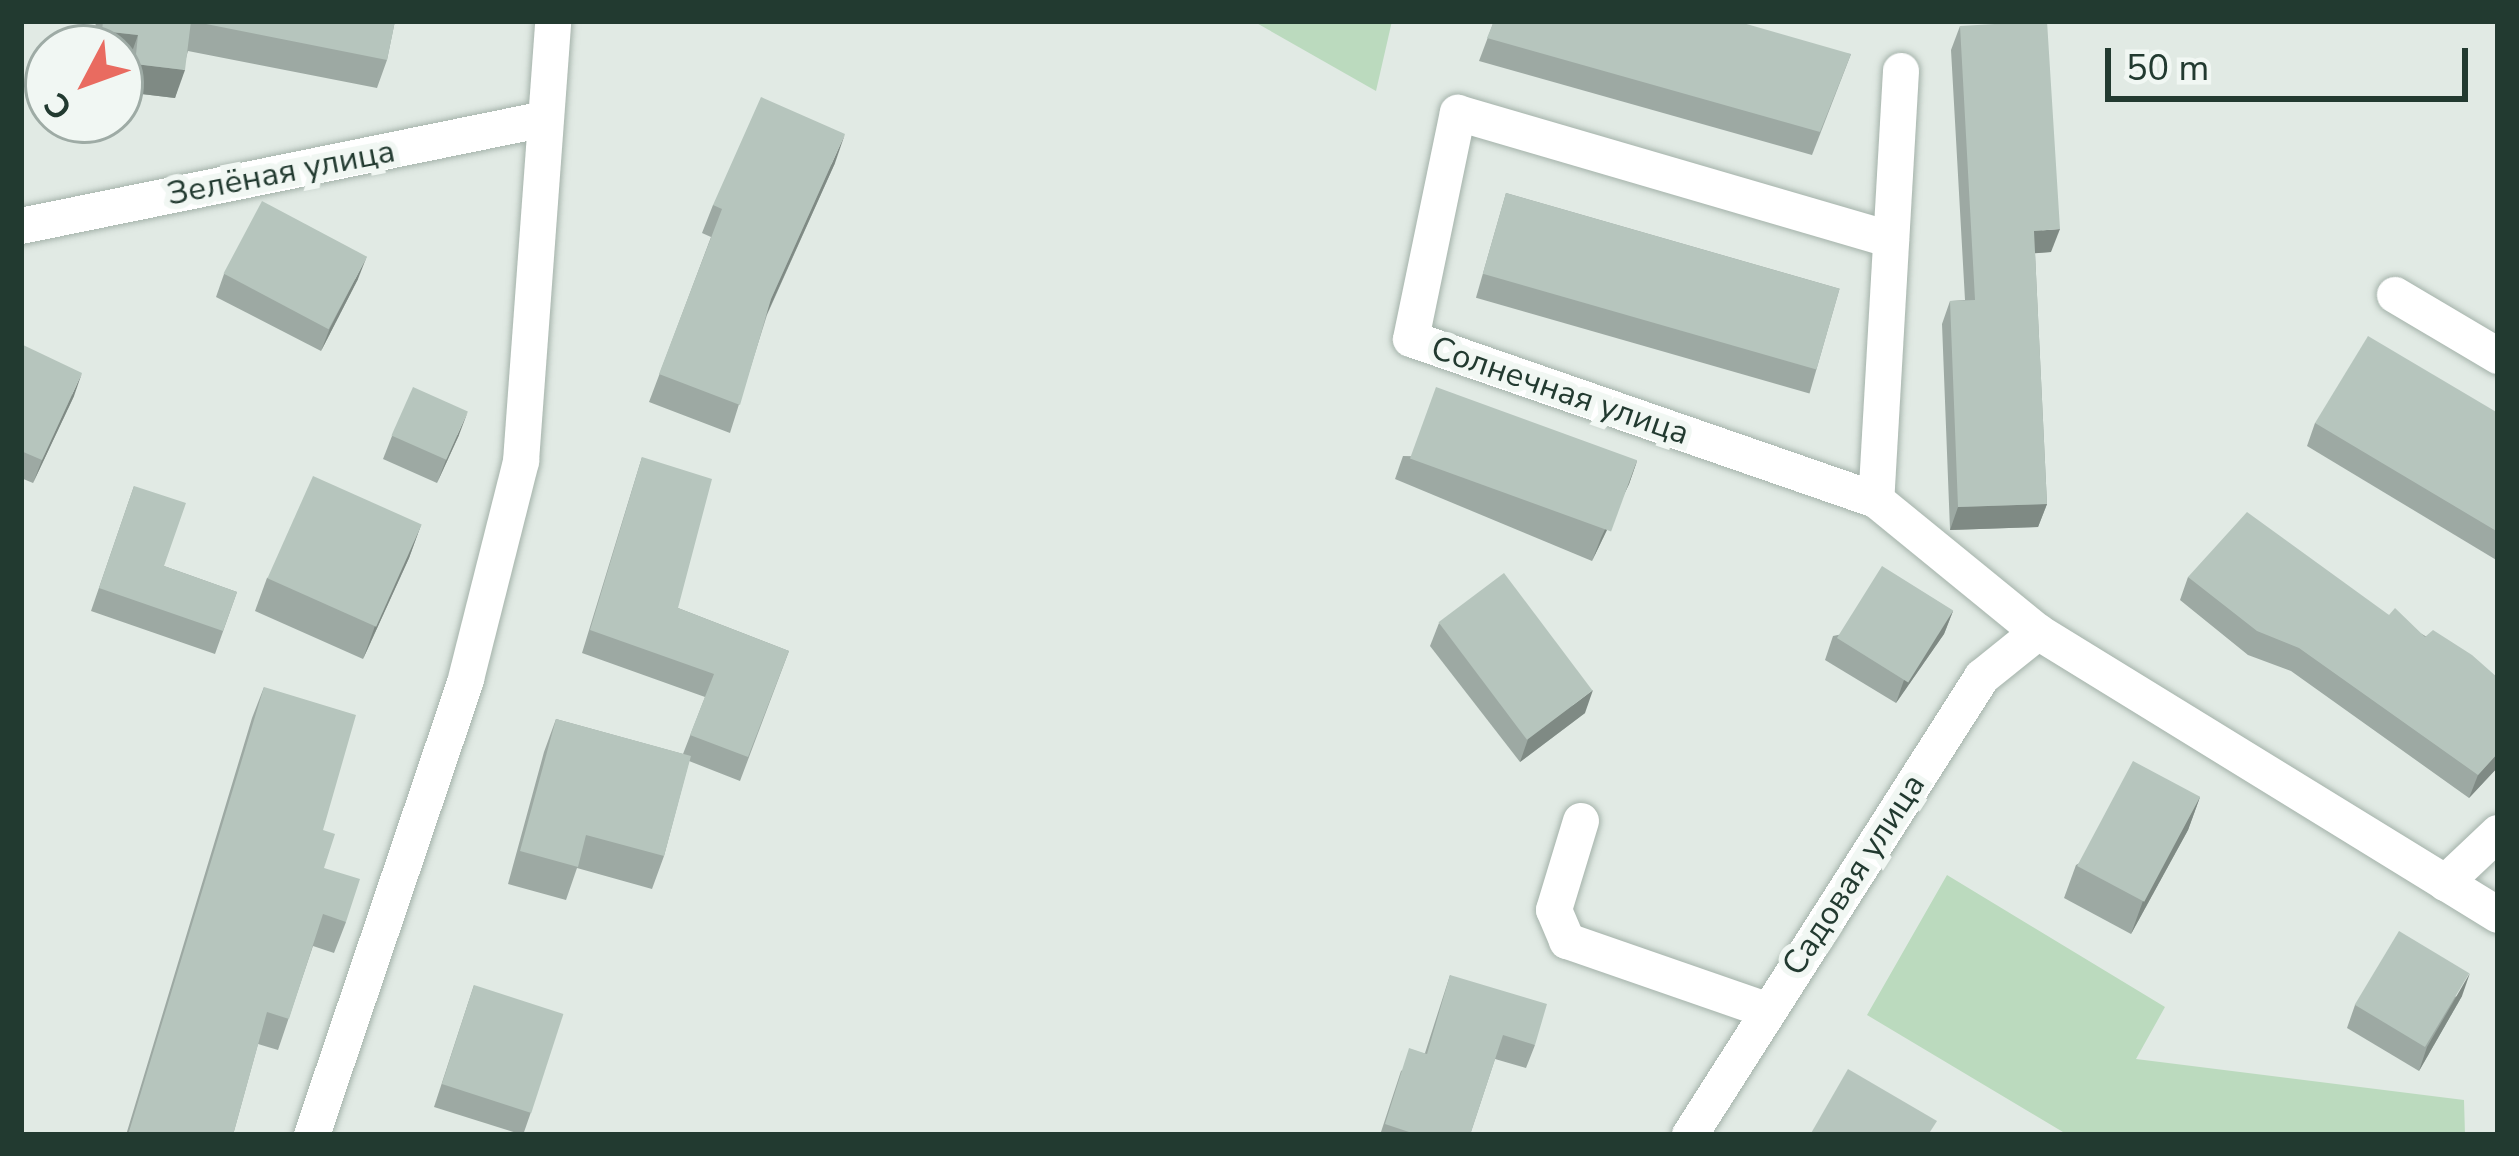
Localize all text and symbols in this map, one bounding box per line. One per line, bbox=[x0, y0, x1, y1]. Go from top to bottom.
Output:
north arrow bbox=[24, 24, 144, 144]
scale bar bbox=[2111, 24, 2474, 98]
text: 50 m bbox=[2126, 44, 2209, 93]
text: С bbox=[34, 83, 83, 129]
street label: Зелёная улица bbox=[164, 131, 398, 215]
street label: Солнечная улица bbox=[1426, 328, 1694, 454]
street label: Садовая улица bbox=[1774, 767, 1934, 983]

